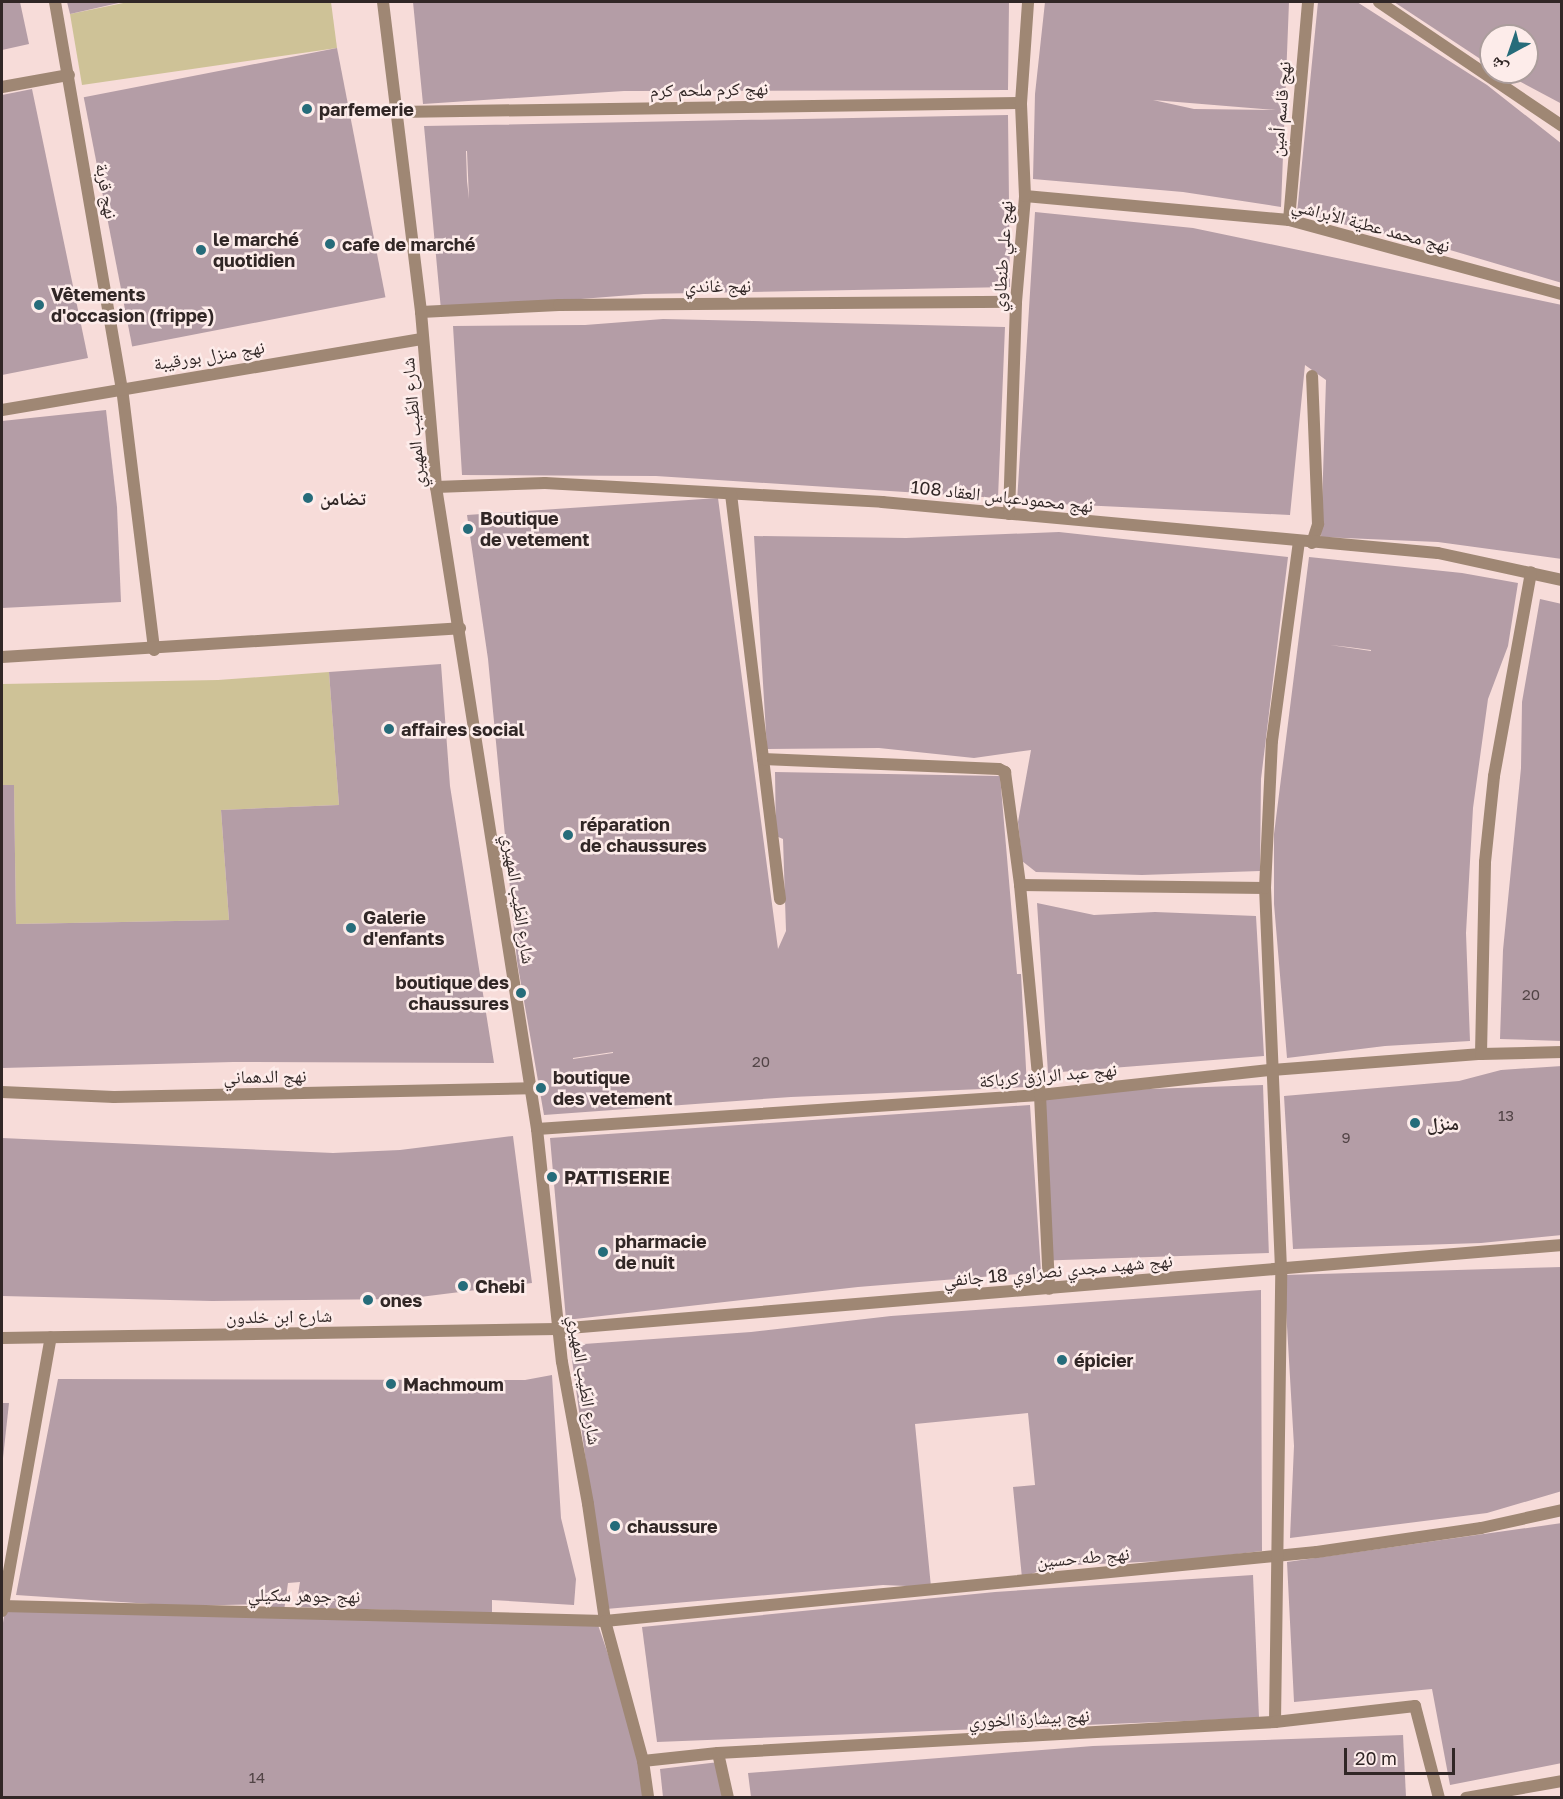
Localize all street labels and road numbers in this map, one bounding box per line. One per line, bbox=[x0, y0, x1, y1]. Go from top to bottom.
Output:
street label: نهج قاسم أمين bbox=[1265, 60, 1295, 158]
street label: نهج كرم ملحم كرم bbox=[650, 77, 768, 101]
street label: نهج قربة bbox=[91, 161, 123, 221]
street label: نهج محمد عطيّة الأبراشي bbox=[1290, 193, 1452, 257]
street label: نهج علي طنطاوي bbox=[987, 200, 1017, 312]
street label: نهج غاندي bbox=[685, 274, 751, 296]
street label: نهج منزل بورقيبة bbox=[152, 336, 266, 374]
street label: شارع الطّيب المهيري bbox=[397, 357, 429, 489]
street label: نهج محمودعباس العقاد 108 bbox=[910, 476, 1094, 516]
street label: شارع الطّيب المهيري bbox=[498, 833, 540, 965]
street label: نهج عبد الرازق كرباكة bbox=[978, 1058, 1118, 1092]
street label: نهج الدهماني bbox=[223, 1064, 307, 1088]
street label: نهج شهيد مجدي نصراوي 18 جانفي bbox=[943, 1249, 1173, 1291]
street label: شارع ابن خلدون bbox=[226, 1304, 332, 1328]
street label: شارع الطّيب المهيري bbox=[564, 1314, 606, 1446]
street label: نهج طه حسين bbox=[1036, 1542, 1130, 1572]
street label: نهج جوهر سكيلي bbox=[248, 1583, 360, 1607]
street label: نهج بيشارة الخوري bbox=[968, 1704, 1090, 1732]

